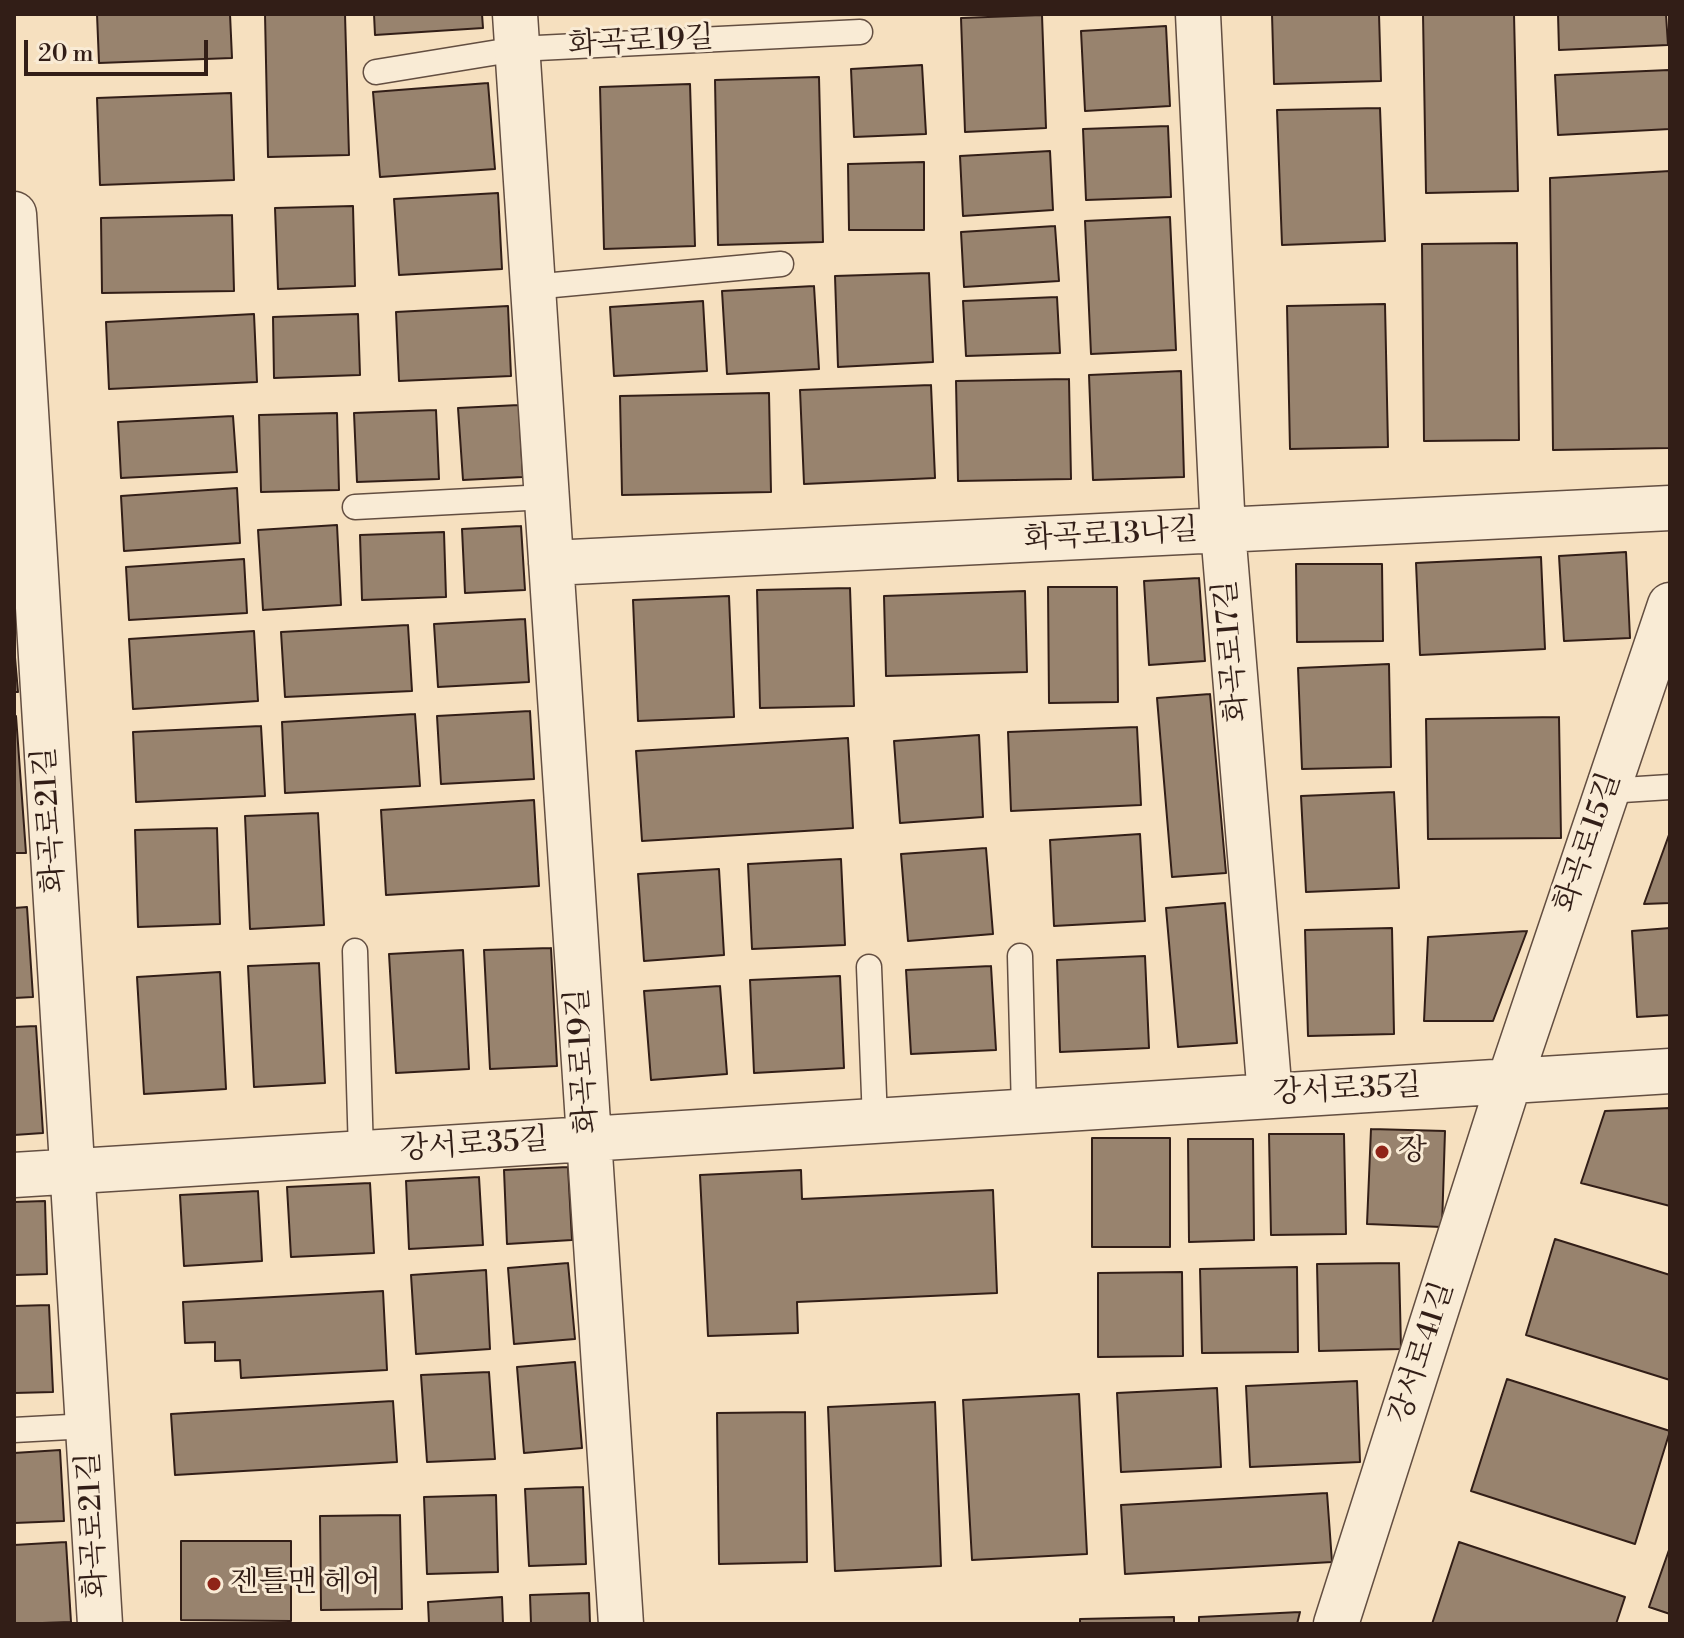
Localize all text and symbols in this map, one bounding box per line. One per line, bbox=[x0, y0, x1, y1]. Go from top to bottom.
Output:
street label: 화곡로19길 bbox=[567, 21, 715, 65]
scale bar bbox=[28, 24, 212, 74]
text: 20 m bbox=[38, 39, 94, 69]
street label: 화곡로13나길 bbox=[1023, 513, 1199, 559]
street label: 화곡로17길 bbox=[1209, 578, 1257, 724]
street label: 화곡로21길 bbox=[28, 746, 74, 894]
street label: 화곡로15길 bbox=[1548, 768, 1630, 918]
street label: 화곡로19길 bbox=[561, 987, 607, 1135]
street label: 강서로35길 bbox=[1272, 1069, 1422, 1113]
street label: 강서로35길 bbox=[398, 1123, 550, 1169]
place label: 장 bbox=[1398, 1134, 1427, 1170]
marker: 장 bbox=[1373, 1143, 1391, 1161]
street label: 강서로41길 bbox=[1383, 1278, 1463, 1428]
street label: 화곡로21길 bbox=[72, 1451, 116, 1599]
place label: 젠틀맨 헤어 bbox=[230, 1566, 381, 1602]
marker: 젠틀맨 헤어 bbox=[205, 1575, 223, 1593]

